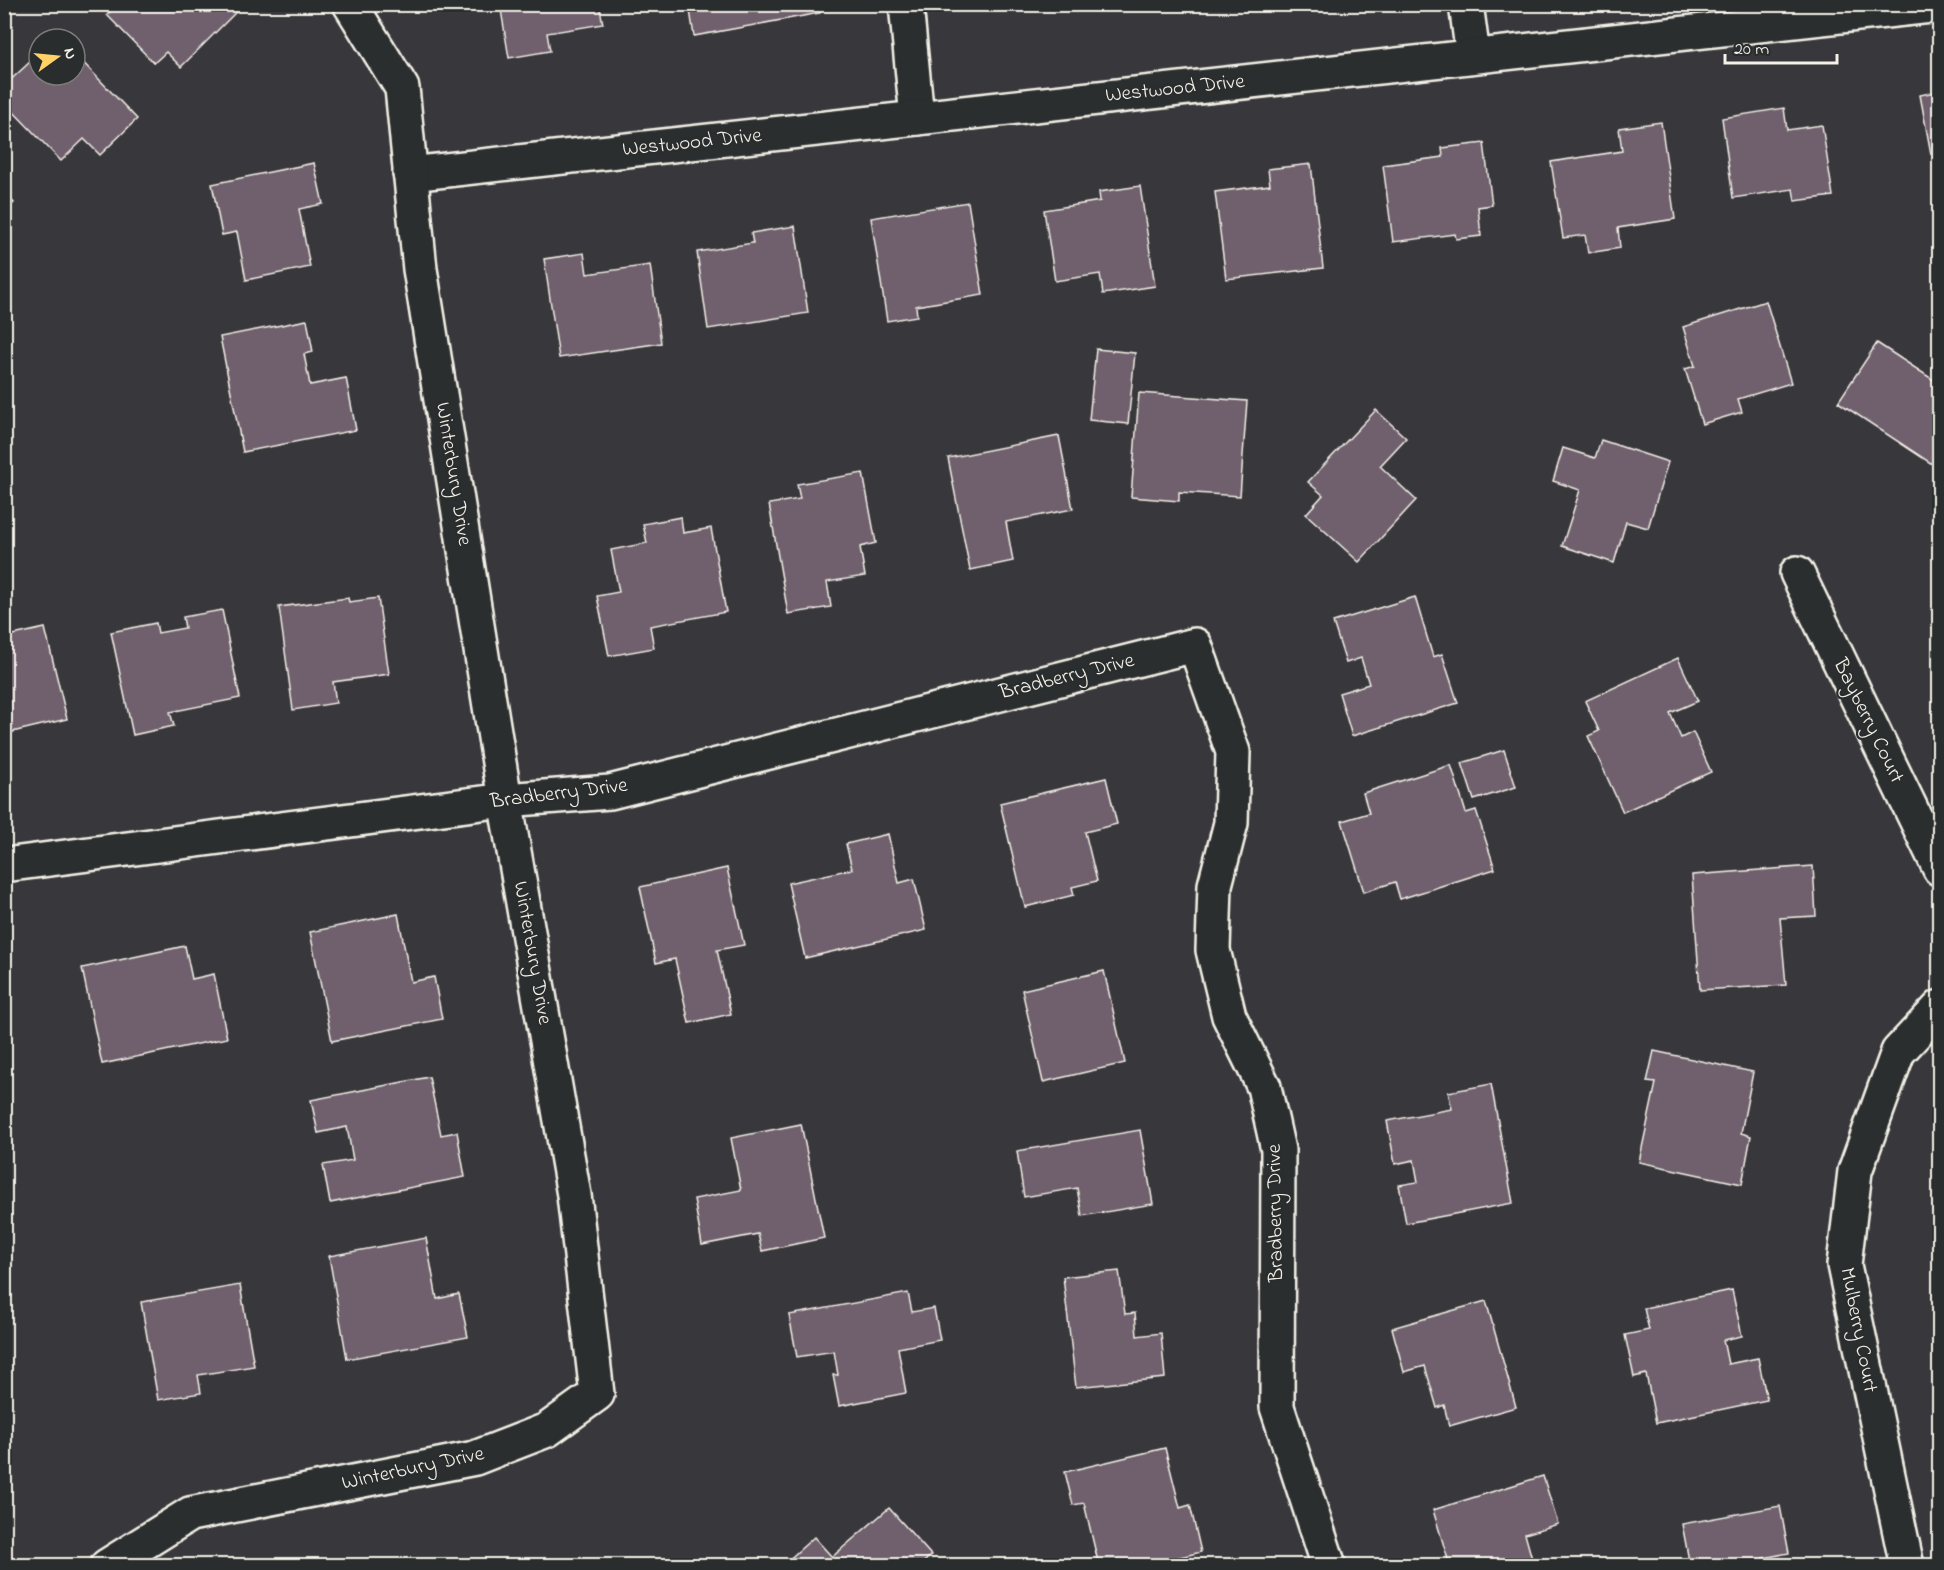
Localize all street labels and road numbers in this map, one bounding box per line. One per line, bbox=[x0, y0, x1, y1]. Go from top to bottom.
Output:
street label: Westwood Drive bbox=[1104, 67, 1247, 111]
street label: Westwood Drive bbox=[621, 121, 764, 165]
street label: Winterbury Drive bbox=[425, 400, 479, 549]
street label: Bradberry Drive bbox=[995, 646, 1139, 710]
street label: Bayberry Court bbox=[1823, 653, 1911, 789]
street label: Bradberry Drive bbox=[488, 771, 630, 819]
street label: Winterbury Drive bbox=[503, 879, 559, 1028]
street label: Bradberry Drive bbox=[1260, 1143, 1294, 1283]
street label: Mulberry Court bbox=[1829, 1265, 1885, 1395]
street label: Winterbury Drive bbox=[339, 1439, 488, 1501]

